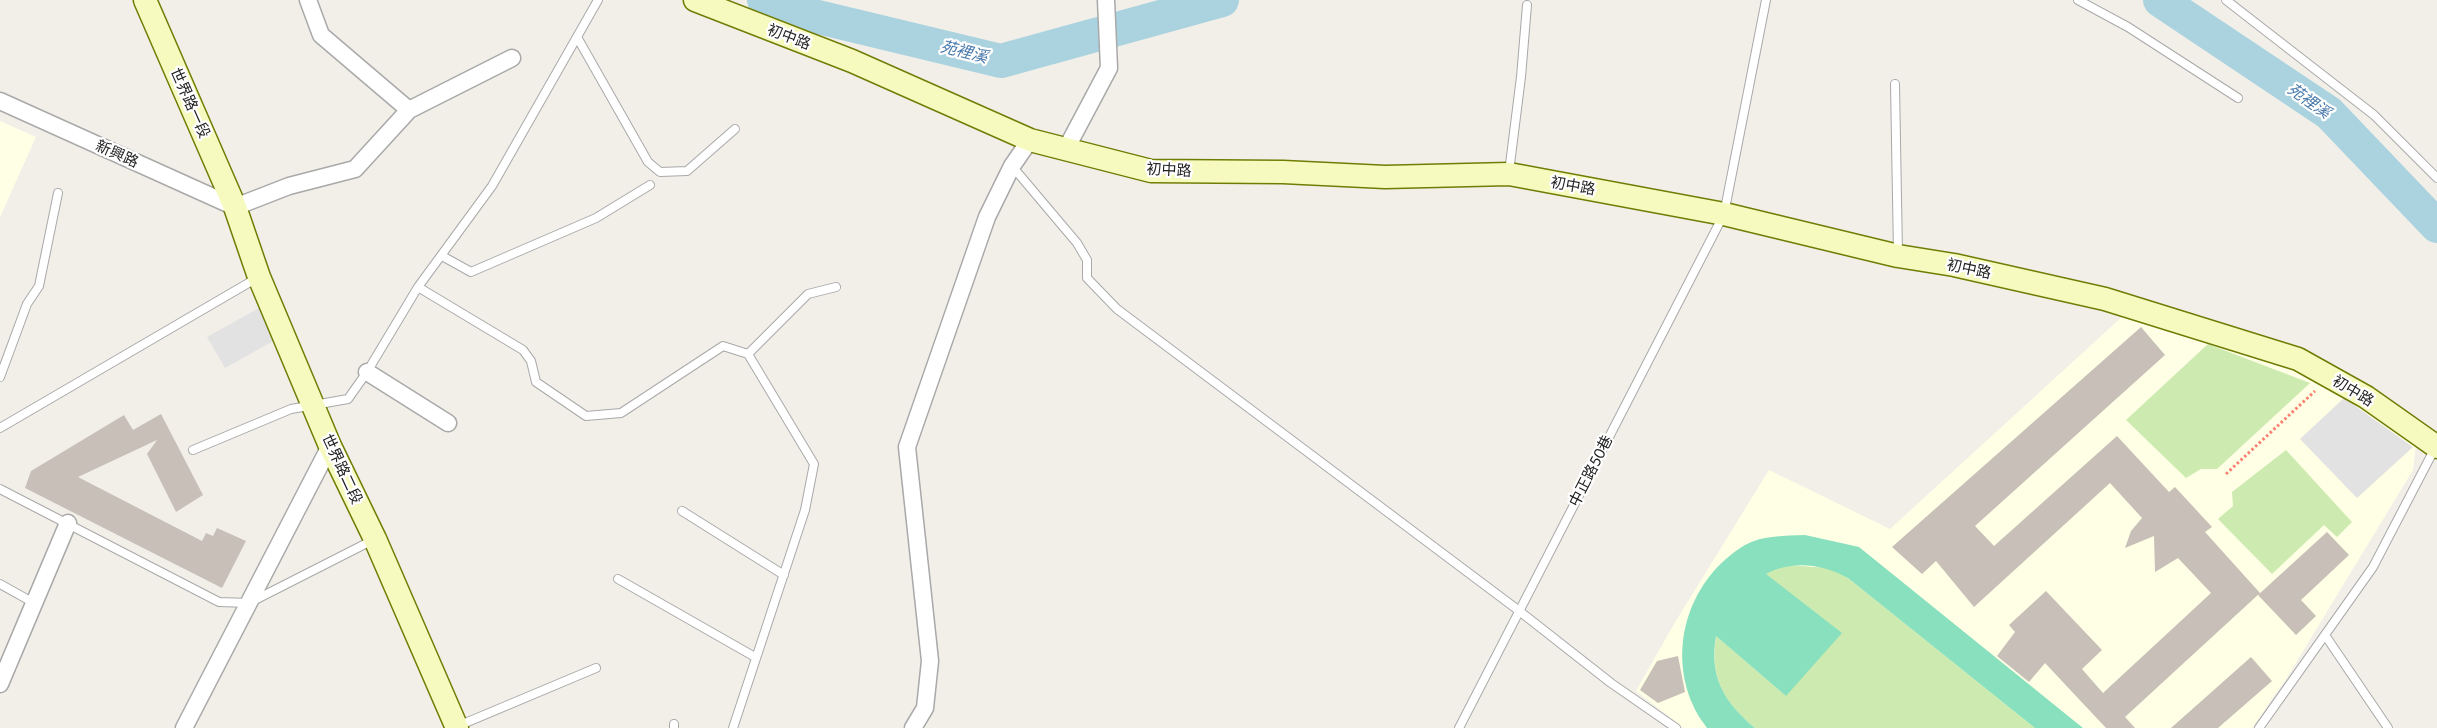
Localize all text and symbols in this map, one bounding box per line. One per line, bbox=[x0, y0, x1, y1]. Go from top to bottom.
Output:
street label: 初中路 bbox=[765, 21, 813, 53]
water label: 苑裡溪 bbox=[938, 37, 990, 67]
street label: 世界路一段 bbox=[167, 65, 213, 141]
water label: 苑裡溪 bbox=[2284, 79, 2334, 123]
street label: 新興路 bbox=[93, 137, 141, 171]
street label: 初中路 bbox=[1146, 160, 1192, 180]
street label: 初中路 bbox=[1549, 173, 1597, 199]
street label: 初中路 bbox=[1945, 256, 1993, 282]
street label: 初中路 bbox=[2329, 372, 2377, 410]
street label: 世界路二段 bbox=[318, 431, 366, 507]
street label: 中正路50巷 bbox=[1565, 432, 1617, 510]

